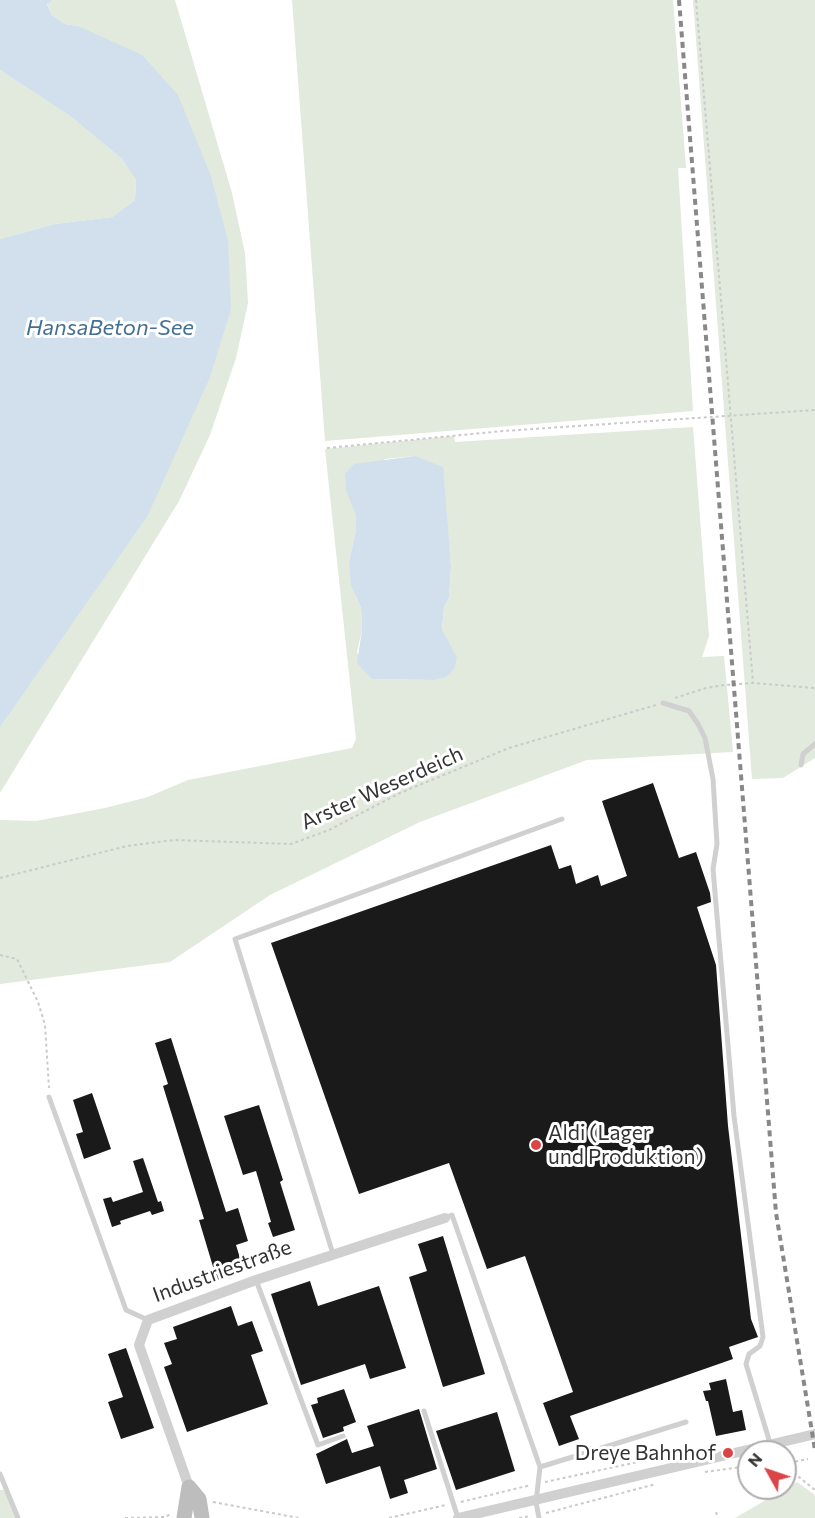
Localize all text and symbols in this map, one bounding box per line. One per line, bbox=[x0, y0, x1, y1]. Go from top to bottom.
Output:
water label: HansaBeton-See bbox=[26, 315, 194, 341]
street label: Arster Weserdeich bbox=[297, 741, 467, 835]
place label: Aldi (Lager und Produktion) bbox=[548, 1120, 704, 1170]
marker: Aldi (Lager und Produktion) bbox=[529, 1138, 543, 1152]
street label: Industriestraße bbox=[149, 1234, 295, 1308]
place label: Dreye Bahnhof bbox=[575, 1440, 716, 1466]
north arrow bbox=[737, 1440, 797, 1500]
marker: Dreye Bahnhof bbox=[721, 1446, 735, 1460]
text: N bbox=[743, 1449, 765, 1470]

